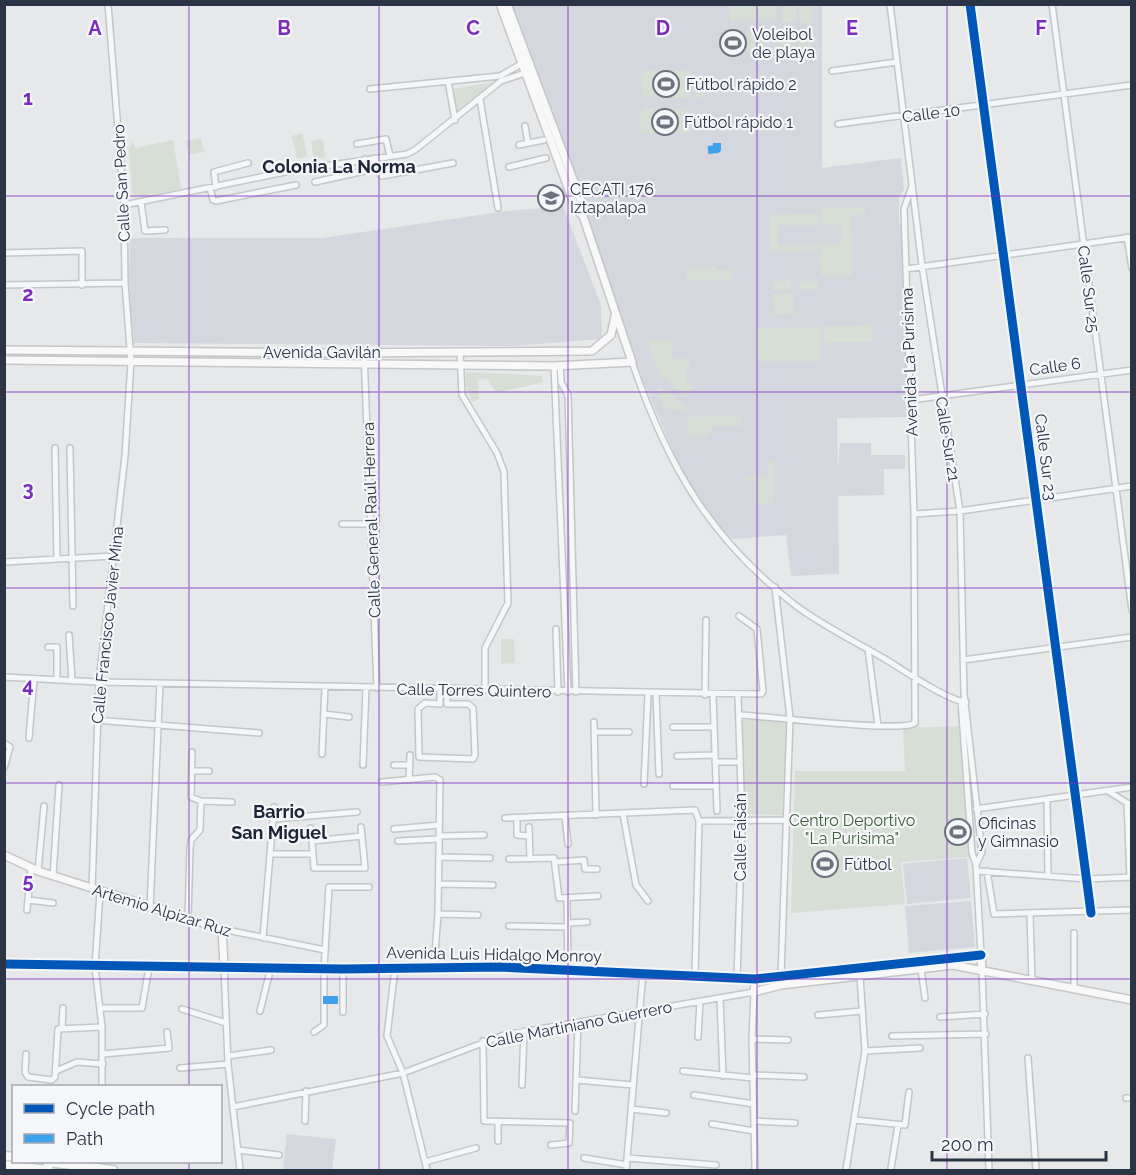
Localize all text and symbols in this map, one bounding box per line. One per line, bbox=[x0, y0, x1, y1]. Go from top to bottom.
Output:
text: A bbox=[88, 16, 102, 40]
text: B bbox=[277, 16, 291, 40]
text: C bbox=[466, 16, 480, 40]
text: D bbox=[656, 16, 670, 40]
text: E bbox=[846, 16, 858, 40]
text: F bbox=[1035, 16, 1047, 40]
place label: Voleibol de playa bbox=[752, 25, 815, 62]
sports icon: Voleibol de playa bbox=[718, 28, 748, 58]
sports icon: Fútbol rápido 2 bbox=[651, 69, 681, 99]
place label: Fútbol rápido 2 bbox=[686, 75, 797, 94]
text: 1 bbox=[23, 86, 33, 110]
street label: Calle 10 bbox=[901, 101, 961, 126]
sports icon: Fútbol rápido 1 bbox=[650, 107, 680, 137]
place label: Fútbol rápido 1 bbox=[684, 113, 793, 132]
street label: Calle San Pedro bbox=[109, 124, 134, 242]
district label: Colonia La Norma bbox=[262, 156, 416, 177]
place label: CECATI 176 Iztapalapa bbox=[570, 180, 654, 217]
school or university icon: CECATI 176 Iztapalapa bbox=[536, 183, 566, 213]
street label: Calle Sur 25 bbox=[1074, 244, 1103, 334]
text: 2 bbox=[22, 282, 34, 306]
street label: Avenida La Purísima bbox=[897, 287, 922, 437]
street label: Avenida Gavilán bbox=[263, 343, 381, 362]
street label: Calle 6 bbox=[1028, 354, 1082, 379]
street label: Calle Sur 21 bbox=[931, 395, 964, 483]
street label: Calle Sur 23 bbox=[1031, 413, 1060, 502]
street label: Calle General Raúl Herrera bbox=[359, 422, 384, 618]
text: 3 bbox=[22, 477, 34, 501]
street label: Calle Francisco Javier Mina bbox=[88, 525, 127, 725]
text: 4 bbox=[22, 673, 34, 697]
street label: Calle Torres Quintero bbox=[396, 680, 552, 701]
street label: Calle Faisán bbox=[731, 793, 750, 881]
district label: Barrio San Miguel bbox=[231, 801, 327, 843]
park label: Centro Deportivo "La Purisima" bbox=[789, 811, 915, 848]
place label: Oficinas y Gimnasio bbox=[978, 814, 1059, 851]
sports icon: Oficinas y Gimnasio bbox=[943, 817, 973, 847]
sports icon: Fútbol bbox=[810, 849, 840, 879]
place label: Fútbol bbox=[844, 855, 892, 874]
text: 5 bbox=[22, 869, 34, 893]
street label: Artemio Alpizar Ruz bbox=[90, 880, 234, 941]
street label: Avenida Luis Hidalgo Monroy bbox=[386, 943, 602, 966]
street label: Calle Martiniano Guerrero bbox=[484, 997, 674, 1052]
legend bbox=[12, 1085, 222, 1163]
text: Cycle path bbox=[66, 1098, 155, 1119]
scale bar bbox=[932, 1124, 1106, 1162]
text: Path bbox=[66, 1128, 103, 1149]
text: 200 m bbox=[941, 1134, 994, 1155]

